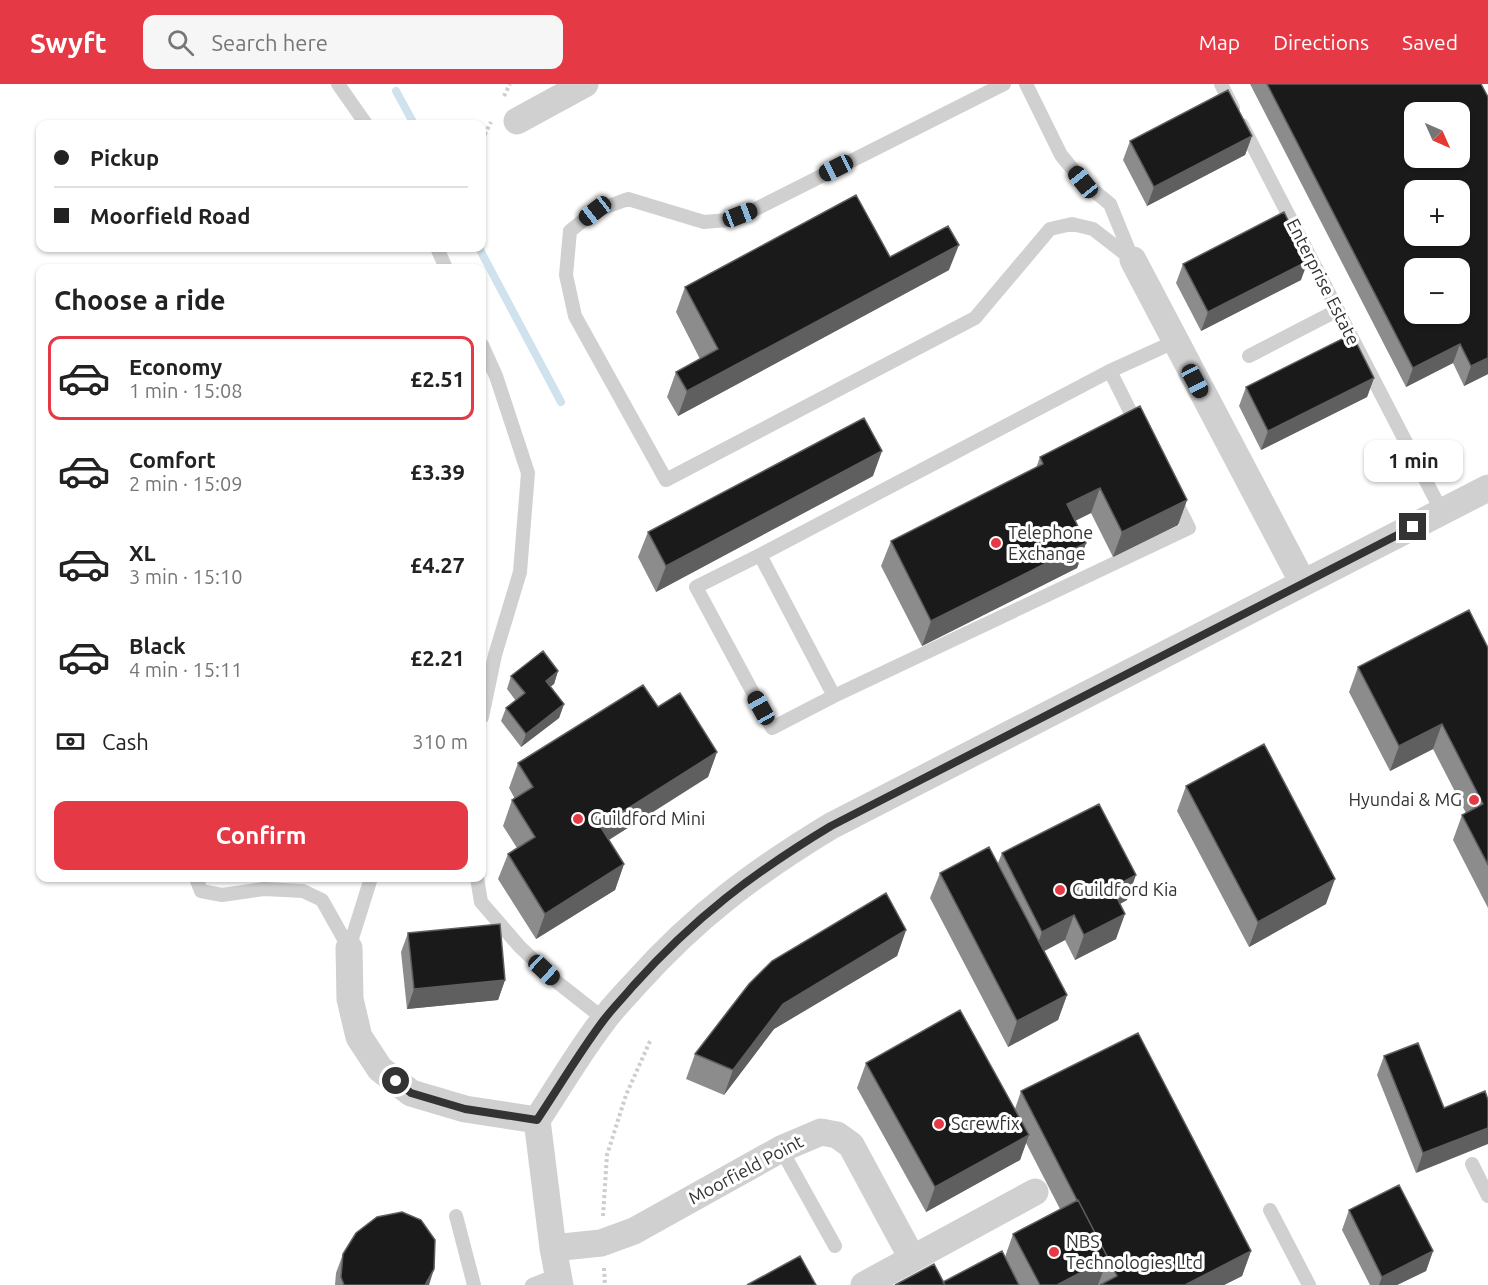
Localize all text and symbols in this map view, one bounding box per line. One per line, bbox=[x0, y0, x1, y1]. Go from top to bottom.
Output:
search box bbox=[143, 15, 563, 69]
icon: search bbox=[164, 26, 197, 59]
text: Swyft bbox=[30, 27, 107, 58]
text: Search here bbox=[212, 30, 328, 55]
text: Map bbox=[1199, 30, 1240, 54]
text: Directions bbox=[1273, 30, 1369, 54]
text: Saved bbox=[1402, 30, 1458, 54]
north arrow bbox=[1404, 102, 1470, 168]
map controls bbox=[1404, 102, 1470, 324]
text: Pickup bbox=[90, 145, 159, 170]
car bbox=[816, 152, 856, 184]
car bbox=[1065, 162, 1101, 202]
button: + bbox=[1404, 180, 1470, 246]
car bbox=[575, 193, 615, 229]
car bbox=[720, 200, 760, 230]
text: Moorfield Road bbox=[90, 203, 250, 228]
street label: Enterprise Estate bbox=[1283, 215, 1364, 348]
button: − bbox=[1404, 258, 1470, 324]
text: Choose a ride bbox=[54, 285, 226, 315]
icon: car bbox=[57, 351, 111, 405]
text: Economy bbox=[129, 354, 222, 379]
car bbox=[1179, 361, 1211, 401]
text: £2.51 bbox=[410, 366, 465, 391]
text: 1 min · 15:08 bbox=[129, 379, 243, 402]
callout: 1 min bbox=[1364, 440, 1462, 482]
icon: car bbox=[57, 444, 111, 498]
text: Comfort bbox=[129, 447, 216, 472]
text: 1 min bbox=[1388, 449, 1439, 472]
text: £3.39 bbox=[410, 459, 465, 484]
text: 2 min · 15:09 bbox=[129, 472, 243, 495]
route end bbox=[1399, 513, 1426, 540]
place label: Telephone Exchange bbox=[1008, 522, 1093, 563]
marker: Telephone Exchange bbox=[989, 536, 1003, 550]
icon: car bbox=[57, 537, 111, 591]
text: XL bbox=[129, 540, 156, 565]
text: £4.27 bbox=[410, 552, 465, 577]
text: 3 min · 15:10 bbox=[129, 565, 243, 588]
icon: car bbox=[57, 630, 111, 684]
text: Black bbox=[129, 633, 186, 658]
text: £2.21 bbox=[410, 645, 465, 670]
text: 4 min · 15:11 bbox=[129, 658, 243, 681]
car bbox=[744, 688, 778, 728]
icon: cash bbox=[54, 725, 87, 758]
text: Cash bbox=[102, 729, 149, 754]
text: 310 m bbox=[412, 730, 468, 753]
place label: Hyundai & MG bbox=[1348, 789, 1462, 809]
marker: Hyundai & MG bbox=[1467, 793, 1481, 807]
button: Confirm bbox=[54, 801, 468, 870]
place label: Guildford Mini bbox=[590, 808, 705, 828]
marker: Guildford Mini bbox=[571, 812, 585, 826]
place label: Guildford Kia bbox=[1072, 879, 1178, 899]
marker: Guildford Kia bbox=[1053, 883, 1067, 897]
car bbox=[525, 951, 563, 989]
route start bbox=[382, 1067, 409, 1094]
place label: Screwfix bbox=[951, 1113, 1020, 1133]
marker: Screwfix bbox=[932, 1117, 946, 1131]
street label: Moorfield Point bbox=[685, 1131, 806, 1208]
place label: NBS Technologies Ltd bbox=[1066, 1231, 1203, 1272]
marker: NBS Technologies Ltd bbox=[1047, 1245, 1061, 1259]

